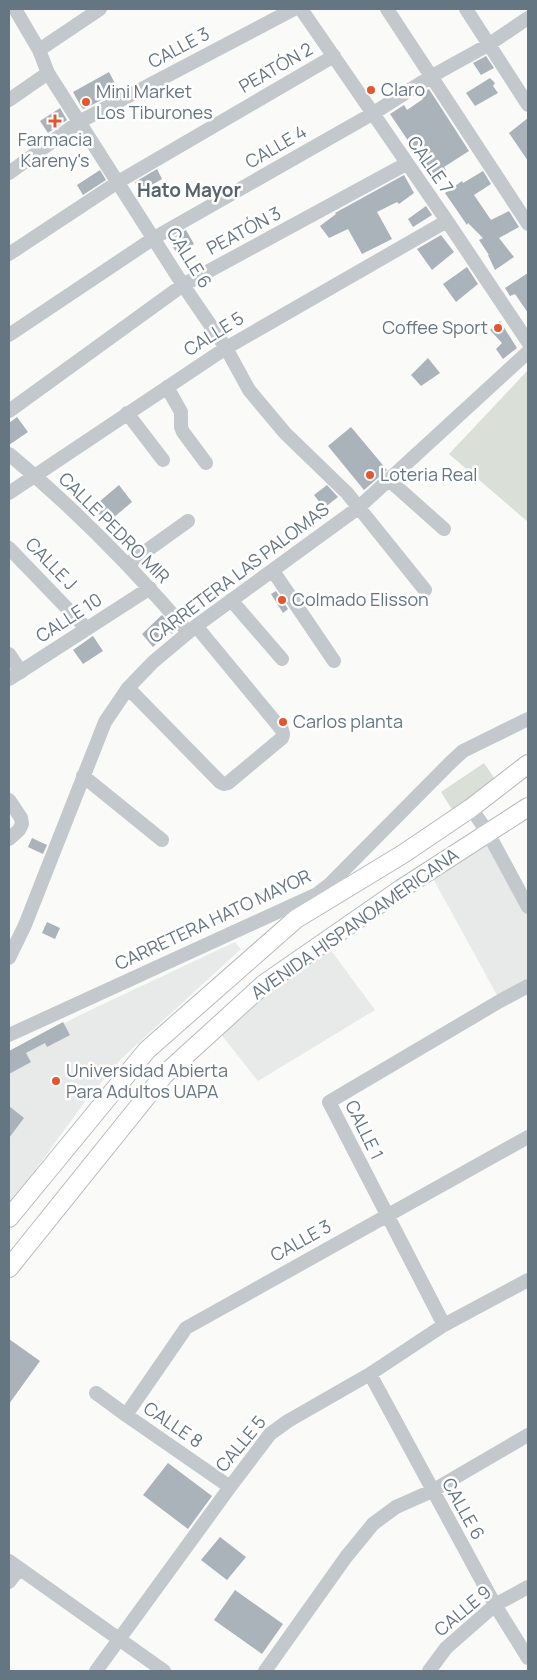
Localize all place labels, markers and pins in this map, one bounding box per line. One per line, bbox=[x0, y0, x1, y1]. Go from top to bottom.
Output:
place label: Claro bbox=[381, 77, 425, 101]
place label: Mini Market Los Tiburones bbox=[96, 79, 213, 124]
marker: Claro bbox=[365, 84, 377, 96]
marker: Mini Market Los Tiburones bbox=[80, 96, 92, 108]
marker: Farmacia Kareny's bbox=[49, 115, 61, 127]
place label: Farmacia Kareny's bbox=[18, 127, 92, 172]
place label: Coffee Sport bbox=[382, 315, 488, 339]
marker: Coffee Sport bbox=[492, 322, 504, 334]
place label: Loteria Real bbox=[380, 462, 477, 486]
marker: Loteria Real bbox=[364, 469, 376, 481]
place label: Colmado Elisson bbox=[292, 587, 429, 611]
marker: Colmado Elisson bbox=[276, 594, 288, 606]
place label: Carlos planta bbox=[293, 709, 403, 733]
marker: Carlos planta bbox=[277, 716, 289, 728]
place label: Universidad Abierta Para Adultos UAPA bbox=[66, 1058, 228, 1103]
marker: Universidad Abierta Para Adultos UAPA bbox=[50, 1075, 62, 1087]

